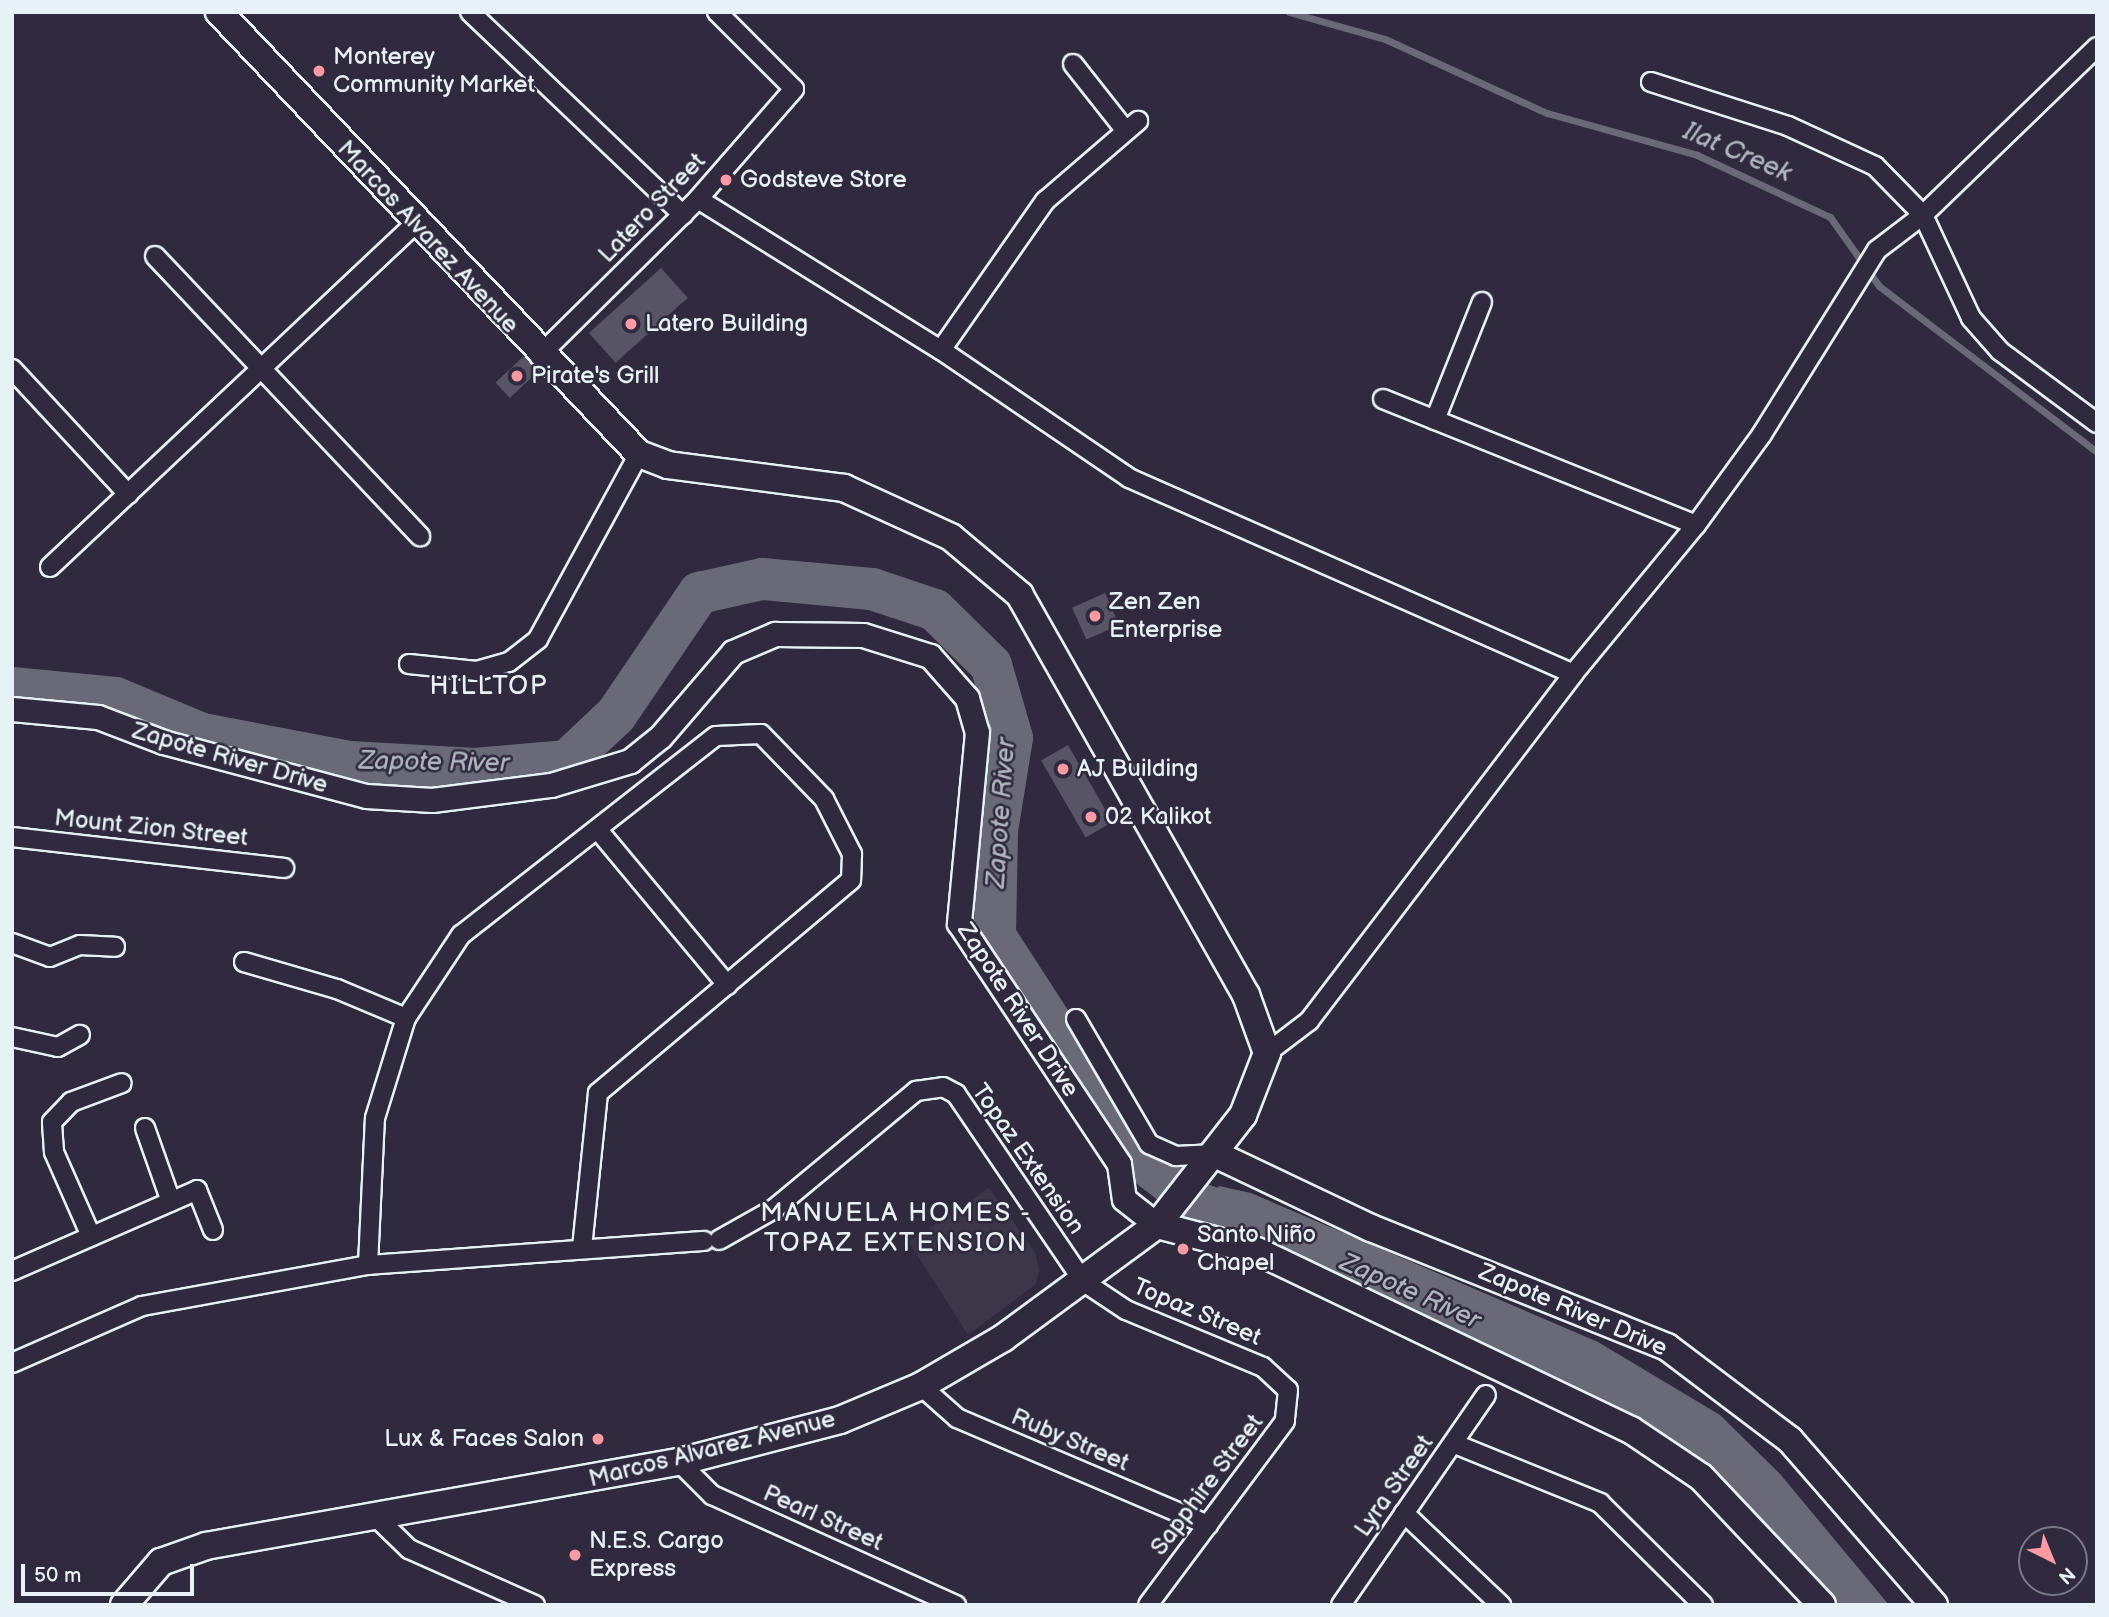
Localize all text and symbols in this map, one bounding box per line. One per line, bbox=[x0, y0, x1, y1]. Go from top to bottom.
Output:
place label: Monterey Community Market bbox=[333, 43, 536, 99]
marker: Monterey Community Market bbox=[311, 63, 327, 79]
water label: Ilat Creek bbox=[1678, 116, 1796, 190]
street label: Marcos Alvarez Avenue bbox=[331, 135, 525, 339]
street label: Latero Street bbox=[592, 147, 712, 269]
place label: Godsteve Store bbox=[740, 166, 907, 194]
marker: Godsteve Store bbox=[718, 172, 734, 188]
place label: Latero Building bbox=[645, 310, 808, 338]
marker: Latero Building bbox=[623, 316, 639, 332]
place label: Pirate's Grill bbox=[531, 362, 659, 390]
marker: Pirate's Grill bbox=[509, 368, 525, 384]
place label: Zen Zen Enterprise bbox=[1109, 588, 1222, 644]
marker: Zen Zen Enterprise bbox=[1087, 608, 1103, 624]
district label: HILLTOP bbox=[430, 671, 548, 703]
street label: Zapote River Drive bbox=[129, 716, 331, 800]
water label: Zapote River bbox=[981, 737, 1023, 889]
water label: Zapote River bbox=[359, 746, 509, 780]
place label: AJ Building bbox=[1077, 755, 1198, 783]
marker: AJ Building bbox=[1055, 761, 1071, 777]
place label: 02 Kalikot bbox=[1105, 803, 1212, 831]
street label: Mount Zion Street bbox=[53, 804, 249, 852]
marker: 02 Kalikot bbox=[1083, 809, 1099, 825]
street label: Zapote River Drive bbox=[951, 918, 1085, 1102]
street label: Topaz Extension bbox=[965, 1078, 1091, 1240]
district label: MANUELA HOMES - TOPAZ EXTENSION bbox=[762, 1198, 1030, 1260]
place label: Santo Niño Chapel bbox=[1197, 1221, 1316, 1277]
marker: Santo Niño Chapel bbox=[1175, 1241, 1191, 1257]
water label: Zapote River bbox=[1335, 1247, 1485, 1337]
street label: Zapote River Drive bbox=[1474, 1257, 1672, 1363]
street label: Topaz Street bbox=[1128, 1272, 1266, 1352]
street label: Ruby Street bbox=[1006, 1402, 1134, 1478]
street label: Marcos Alvarez Avenue bbox=[586, 1404, 838, 1494]
street label: Sapphire Street bbox=[1144, 1409, 1270, 1561]
place label: Lux & Faces Salon bbox=[384, 1425, 584, 1453]
street label: Lyra Street bbox=[1348, 1429, 1440, 1543]
marker: Lux & Faces Salon bbox=[590, 1431, 606, 1447]
street label: Pearl Street bbox=[759, 1479, 887, 1557]
north arrow bbox=[2018, 1526, 2088, 1596]
place label: N.E.S. Cargo Express bbox=[589, 1527, 724, 1583]
marker: N.E.S. Cargo Express bbox=[567, 1547, 583, 1563]
scale bar bbox=[24, 1550, 198, 1594]
text: N bbox=[2053, 1562, 2079, 1589]
text: 50 m bbox=[34, 1563, 81, 1588]

